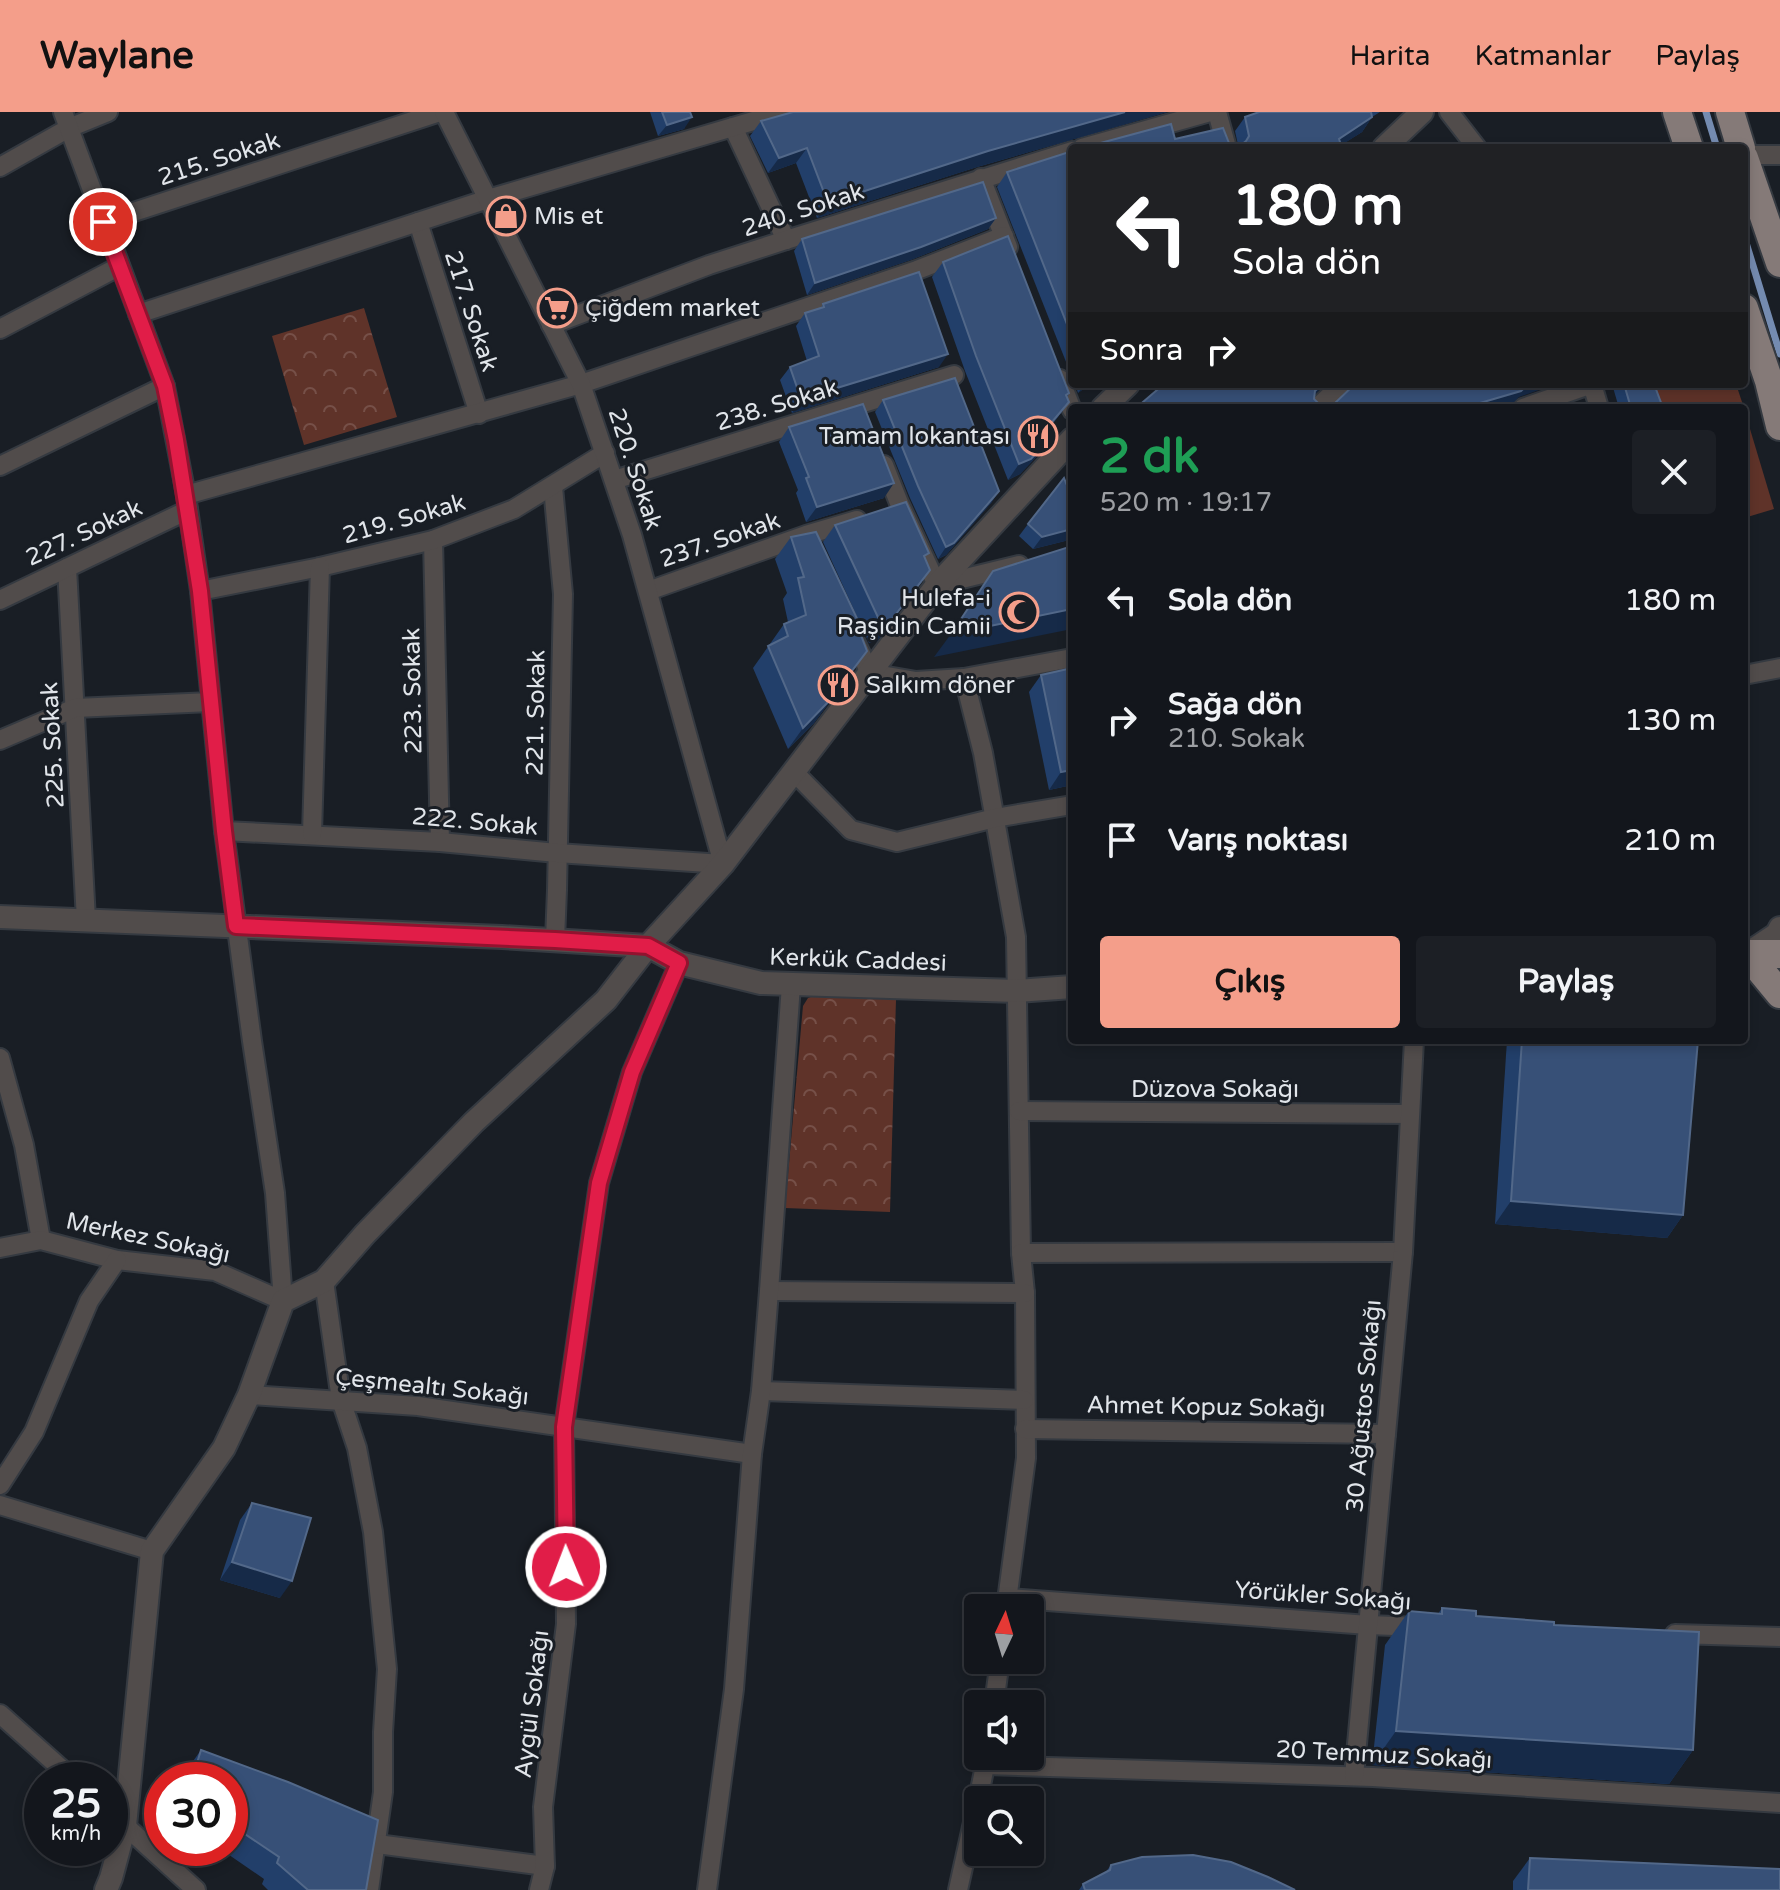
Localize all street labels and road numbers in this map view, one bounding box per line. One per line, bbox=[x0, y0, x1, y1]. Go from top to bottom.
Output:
street label: 215. Sokak bbox=[154, 126, 284, 192]
street label: 240. Sokak bbox=[738, 177, 868, 243]
street label: 217. Sokak bbox=[438, 247, 504, 375]
street label: 238. Sokak bbox=[712, 373, 842, 437]
street label: 220. Sokak bbox=[602, 404, 668, 534]
street label: 219. Sokak bbox=[339, 488, 469, 550]
street label: 227. Sokak bbox=[21, 493, 147, 573]
street label: 237. Sokak bbox=[656, 506, 784, 574]
street label: 223. Sokak bbox=[397, 628, 429, 754]
street label: 221. Sokak bbox=[520, 650, 552, 776]
street label: 225. Sokak bbox=[35, 681, 71, 809]
street label: 222. Sokak bbox=[411, 802, 539, 842]
street label: Kerkük Caddesi bbox=[769, 942, 947, 978]
street label: Düzova Sokağı bbox=[1131, 1075, 1299, 1104]
street label: Merkez Sokağı bbox=[63, 1206, 233, 1270]
street label: 30 Ağustos Sokağı bbox=[1340, 1298, 1388, 1514]
street label: Çeşmealtı Sokağı bbox=[334, 1362, 530, 1412]
street label: Ahmet Kopuz Sokağı bbox=[1086, 1390, 1326, 1424]
street label: Yörükler Sokağı bbox=[1234, 1575, 1412, 1617]
street label: Aygül Sokağı bbox=[509, 1629, 555, 1779]
street label: 20 Temmuz Sokağı bbox=[1275, 1735, 1493, 1775]

